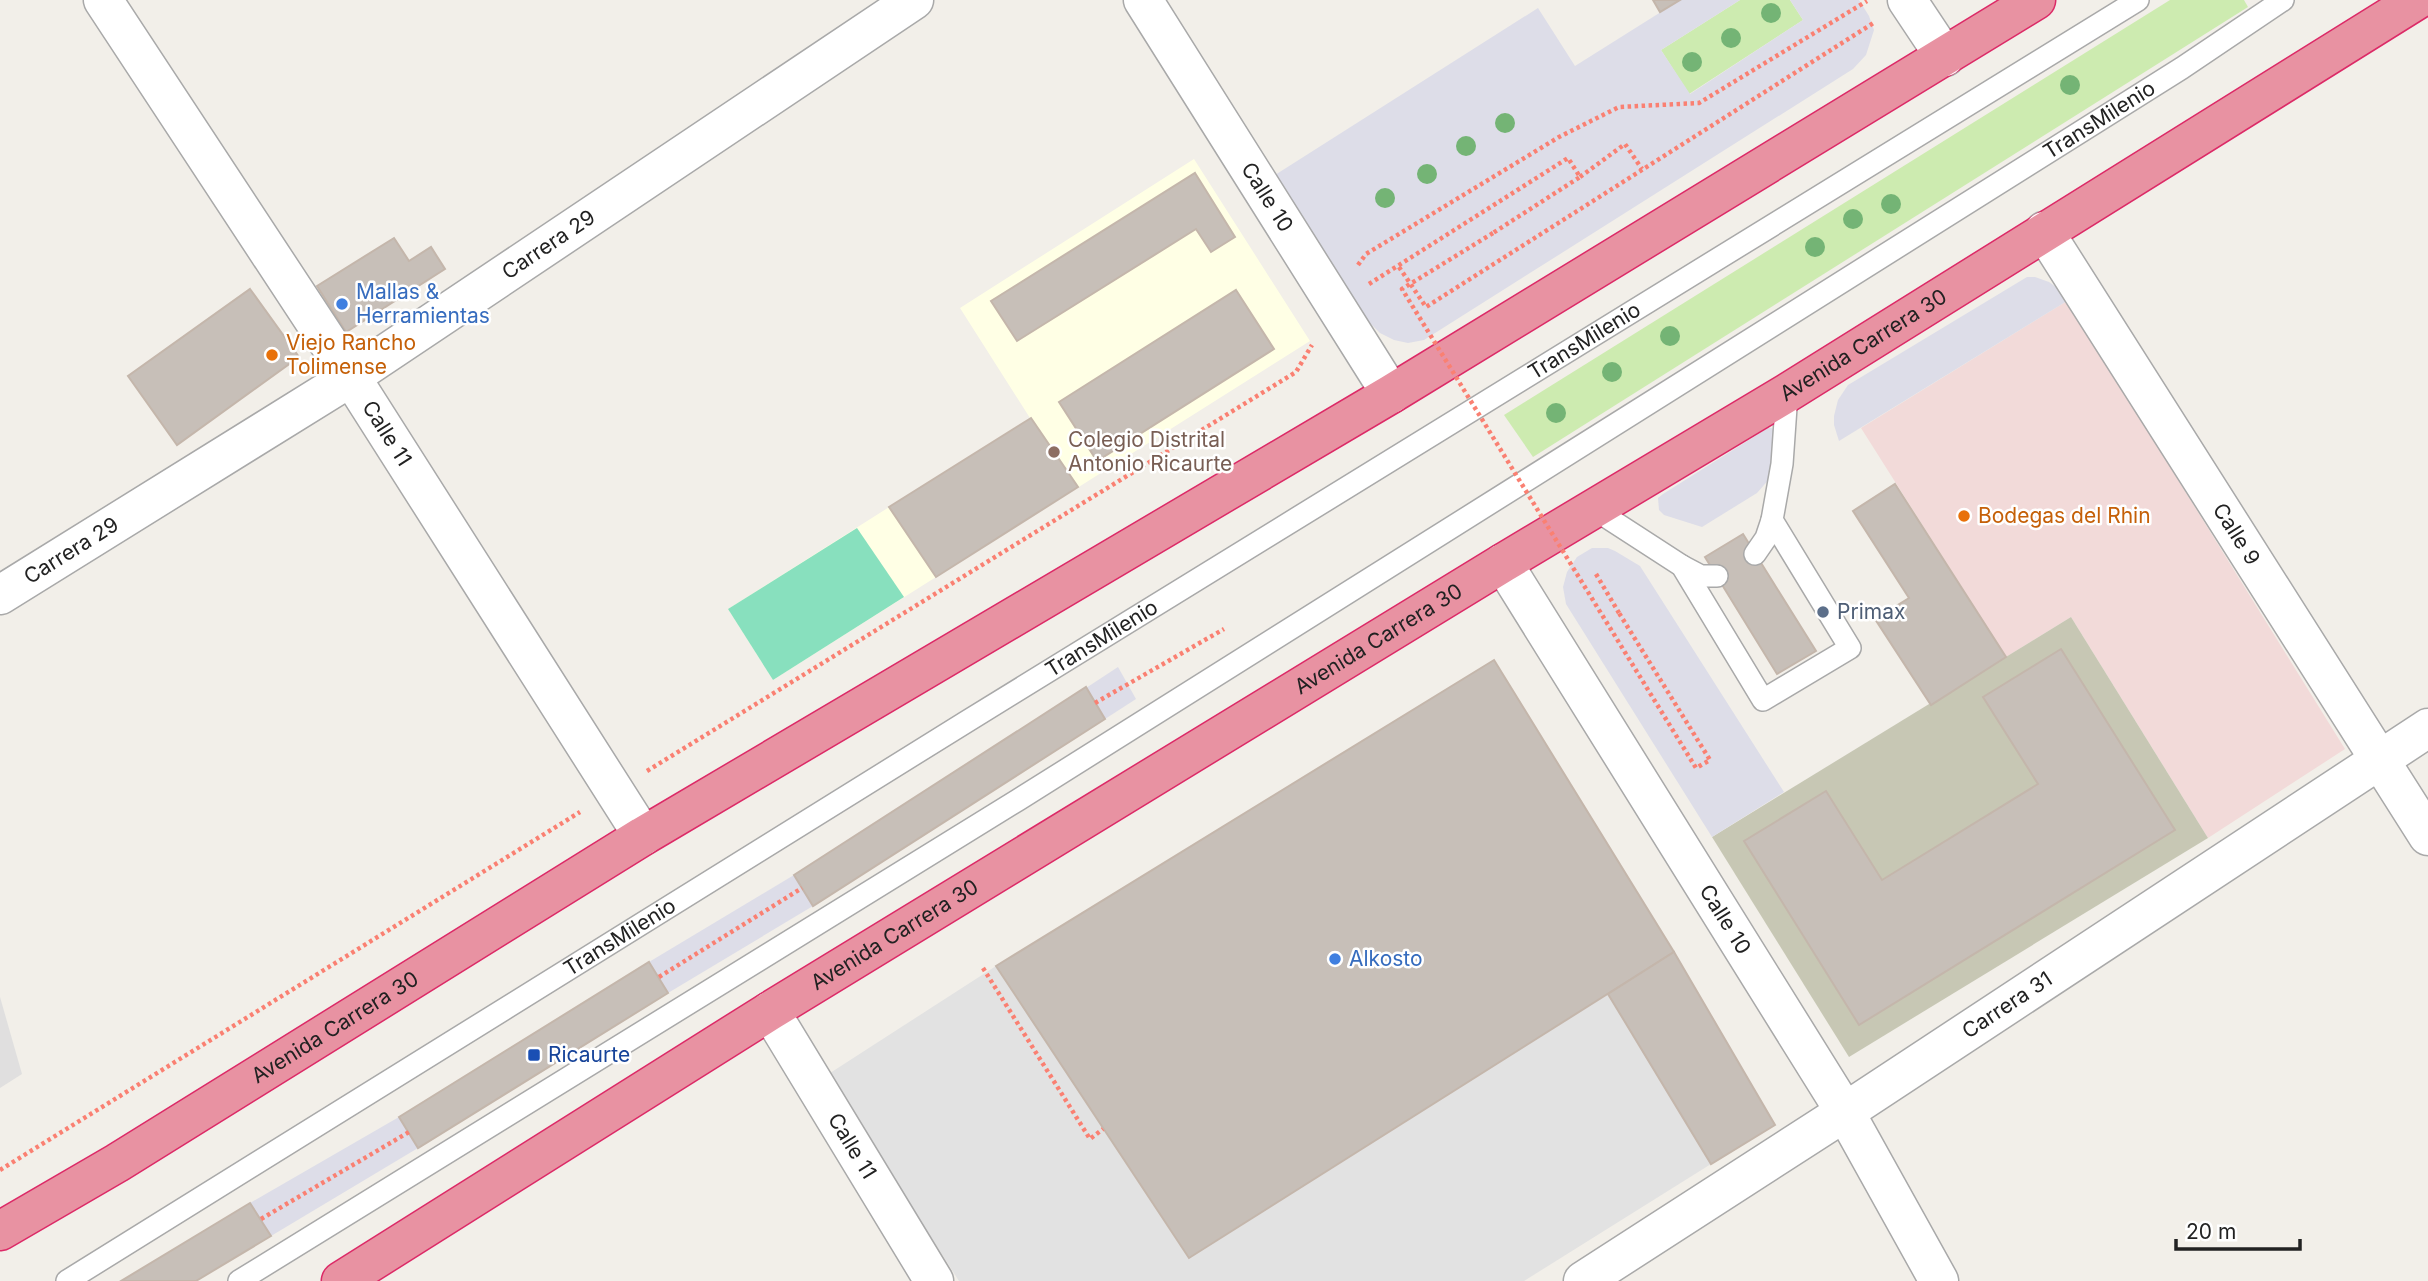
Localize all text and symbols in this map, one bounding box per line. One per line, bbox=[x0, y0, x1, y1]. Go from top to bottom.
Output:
street label: TransMilenio bbox=[2039, 75, 2160, 164]
street label: Calle 10 bbox=[1236, 158, 1299, 236]
street label: Carrera 29 bbox=[497, 204, 600, 284]
place label: Mallas & Herramientas bbox=[356, 279, 490, 328]
street label: Avenida Carrera 30 bbox=[1775, 284, 1951, 406]
marker: Mallas & Herramientas bbox=[334, 296, 350, 312]
street label: TransMilenio bbox=[1524, 297, 1645, 385]
place label: Viejo Rancho Tolimense bbox=[286, 330, 416, 379]
marker: Viejo Rancho Tolimense bbox=[264, 347, 280, 363]
street label: Calle 11 bbox=[357, 396, 417, 470]
place label: Colegio Distrital Antonio Ricaurte bbox=[1068, 427, 1232, 476]
marker: Colegio Distrital Antonio Ricaurte bbox=[1046, 444, 1062, 460]
street label: Calle 9 bbox=[2208, 498, 2266, 569]
place label: Bodegas del Rhin bbox=[1978, 503, 2151, 528]
marker: Bodegas del Rhin bbox=[1956, 508, 1972, 524]
street label: Carrera 29 bbox=[19, 512, 123, 589]
street label: Avenida Carrera 30 bbox=[1290, 578, 1467, 699]
street label: TransMilenio bbox=[1041, 594, 1162, 682]
place label: Primax bbox=[1837, 599, 1905, 624]
marker: Primax bbox=[1815, 604, 1831, 620]
street label: Avenida Carrera 30 bbox=[806, 874, 983, 995]
street label: Calle 10 bbox=[1694, 880, 1757, 959]
street label: TransMilenio bbox=[559, 893, 680, 981]
place label: Alkosto bbox=[1349, 946, 1423, 971]
marker: Alkosto bbox=[1327, 951, 1343, 967]
street label: Avenida Carrera 30 bbox=[247, 966, 423, 1088]
street label: Carrera 31 bbox=[1957, 966, 2057, 1043]
place label: Ricaurte bbox=[548, 1042, 630, 1067]
marker: Ricaurte bbox=[526, 1047, 542, 1063]
street label: Calle 11 bbox=[823, 1108, 882, 1183]
scale bar bbox=[2176, 1208, 2300, 1252]
text: 20 m bbox=[2186, 1219, 2236, 1244]

